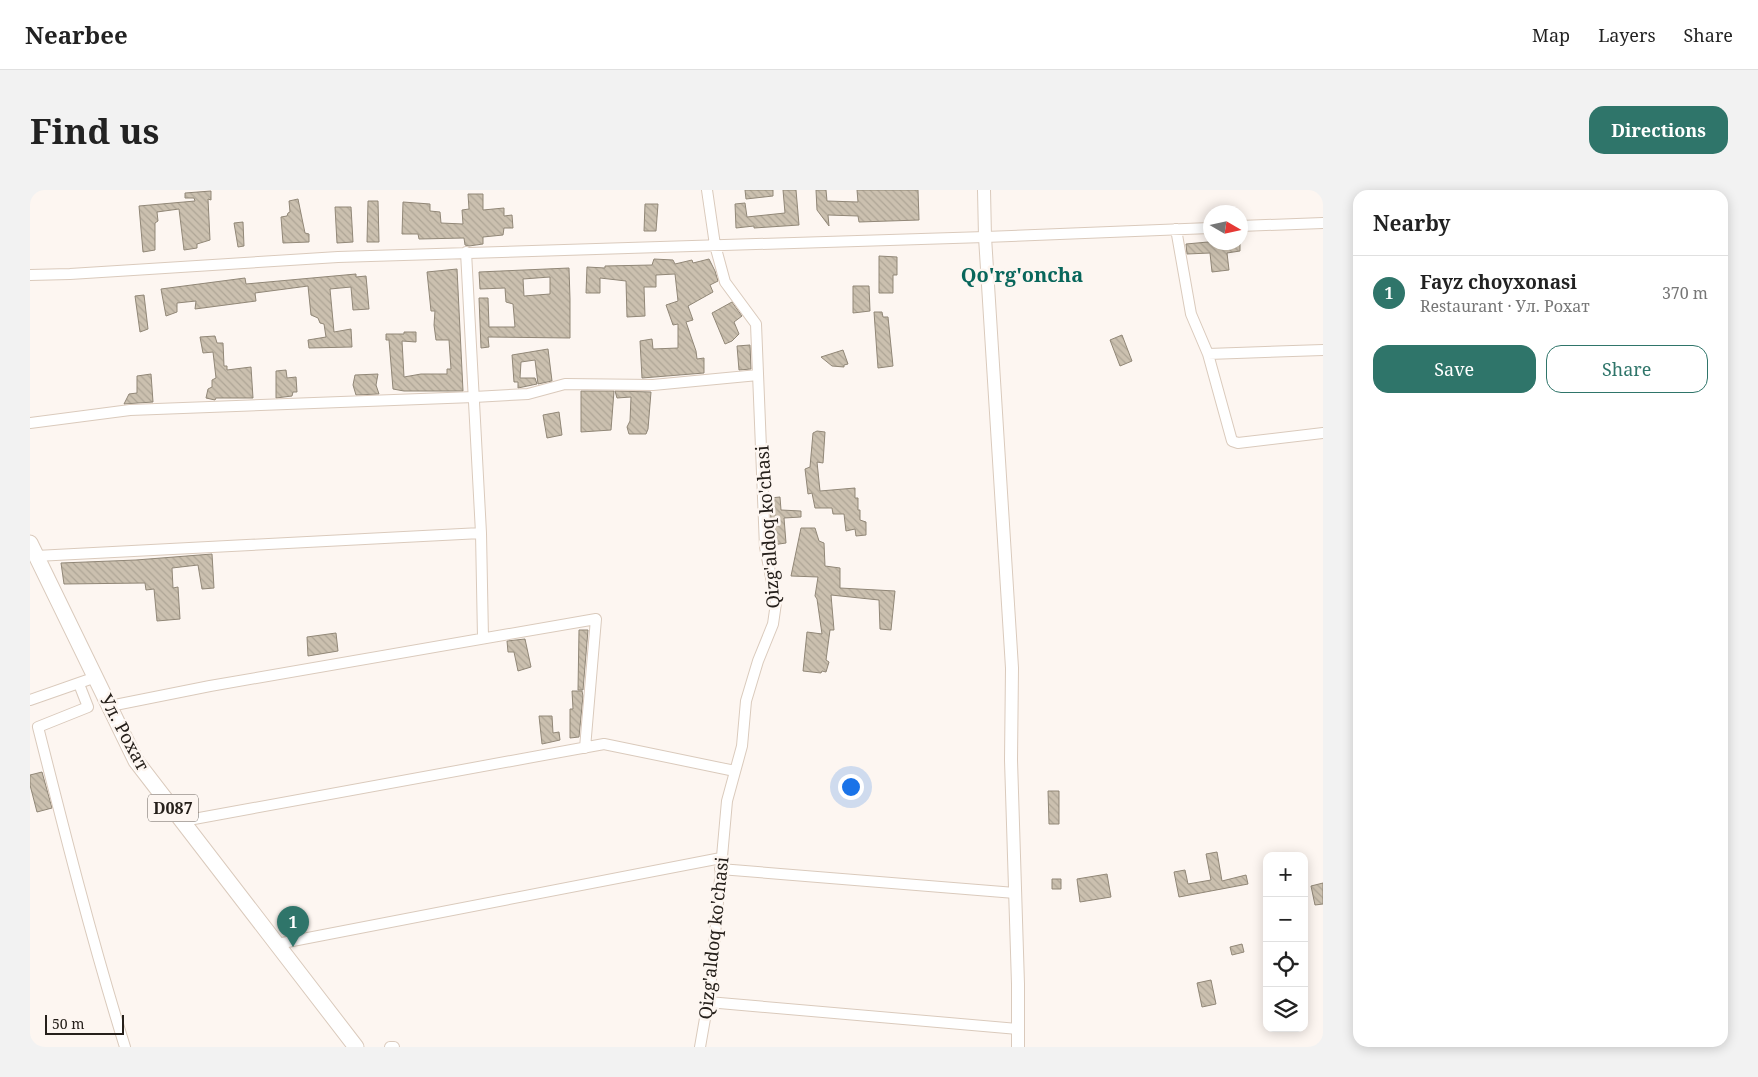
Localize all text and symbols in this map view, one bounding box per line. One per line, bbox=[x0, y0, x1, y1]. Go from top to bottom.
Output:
text: Nearbee bbox=[25, 18, 128, 51]
text: Map bbox=[1532, 23, 1570, 47]
text: Layers bbox=[1598, 23, 1656, 47]
text: Share bbox=[1684, 23, 1733, 47]
button: Directions bbox=[1589, 106, 1728, 154]
text: Find us bbox=[30, 107, 159, 154]
north arrow bbox=[1203, 205, 1248, 250]
text: Nearby bbox=[1373, 209, 1451, 237]
district label: Qo'rg'oncha bbox=[961, 261, 1083, 288]
text: Fayz choyxonasi bbox=[1420, 269, 1577, 295]
text: 1 bbox=[1384, 282, 1394, 304]
text: 370 m bbox=[1662, 282, 1708, 304]
text: Restaurant · Ул. Рохат bbox=[1420, 295, 1590, 317]
button: Save bbox=[1373, 345, 1536, 393]
button: Share bbox=[1546, 345, 1708, 393]
street label: Qizg'aldoq ko'chasi bbox=[749, 444, 785, 609]
street label: Ул. Рохат bbox=[95, 689, 155, 775]
your location bbox=[838, 774, 864, 800]
road number: D087 bbox=[148, 794, 198, 822]
map controls bbox=[1263, 852, 1308, 1032]
button: + bbox=[1263, 852, 1308, 897]
street label: Qizg'aldoq ko'chasi bbox=[693, 855, 733, 1020]
button: − bbox=[1263, 897, 1308, 942]
pin: 1 bbox=[277, 906, 309, 947]
button: locate bbox=[1263, 942, 1308, 987]
button: layers bbox=[1263, 987, 1308, 1032]
scale bar bbox=[45, 1012, 124, 1035]
text: 50 m bbox=[52, 1014, 85, 1033]

